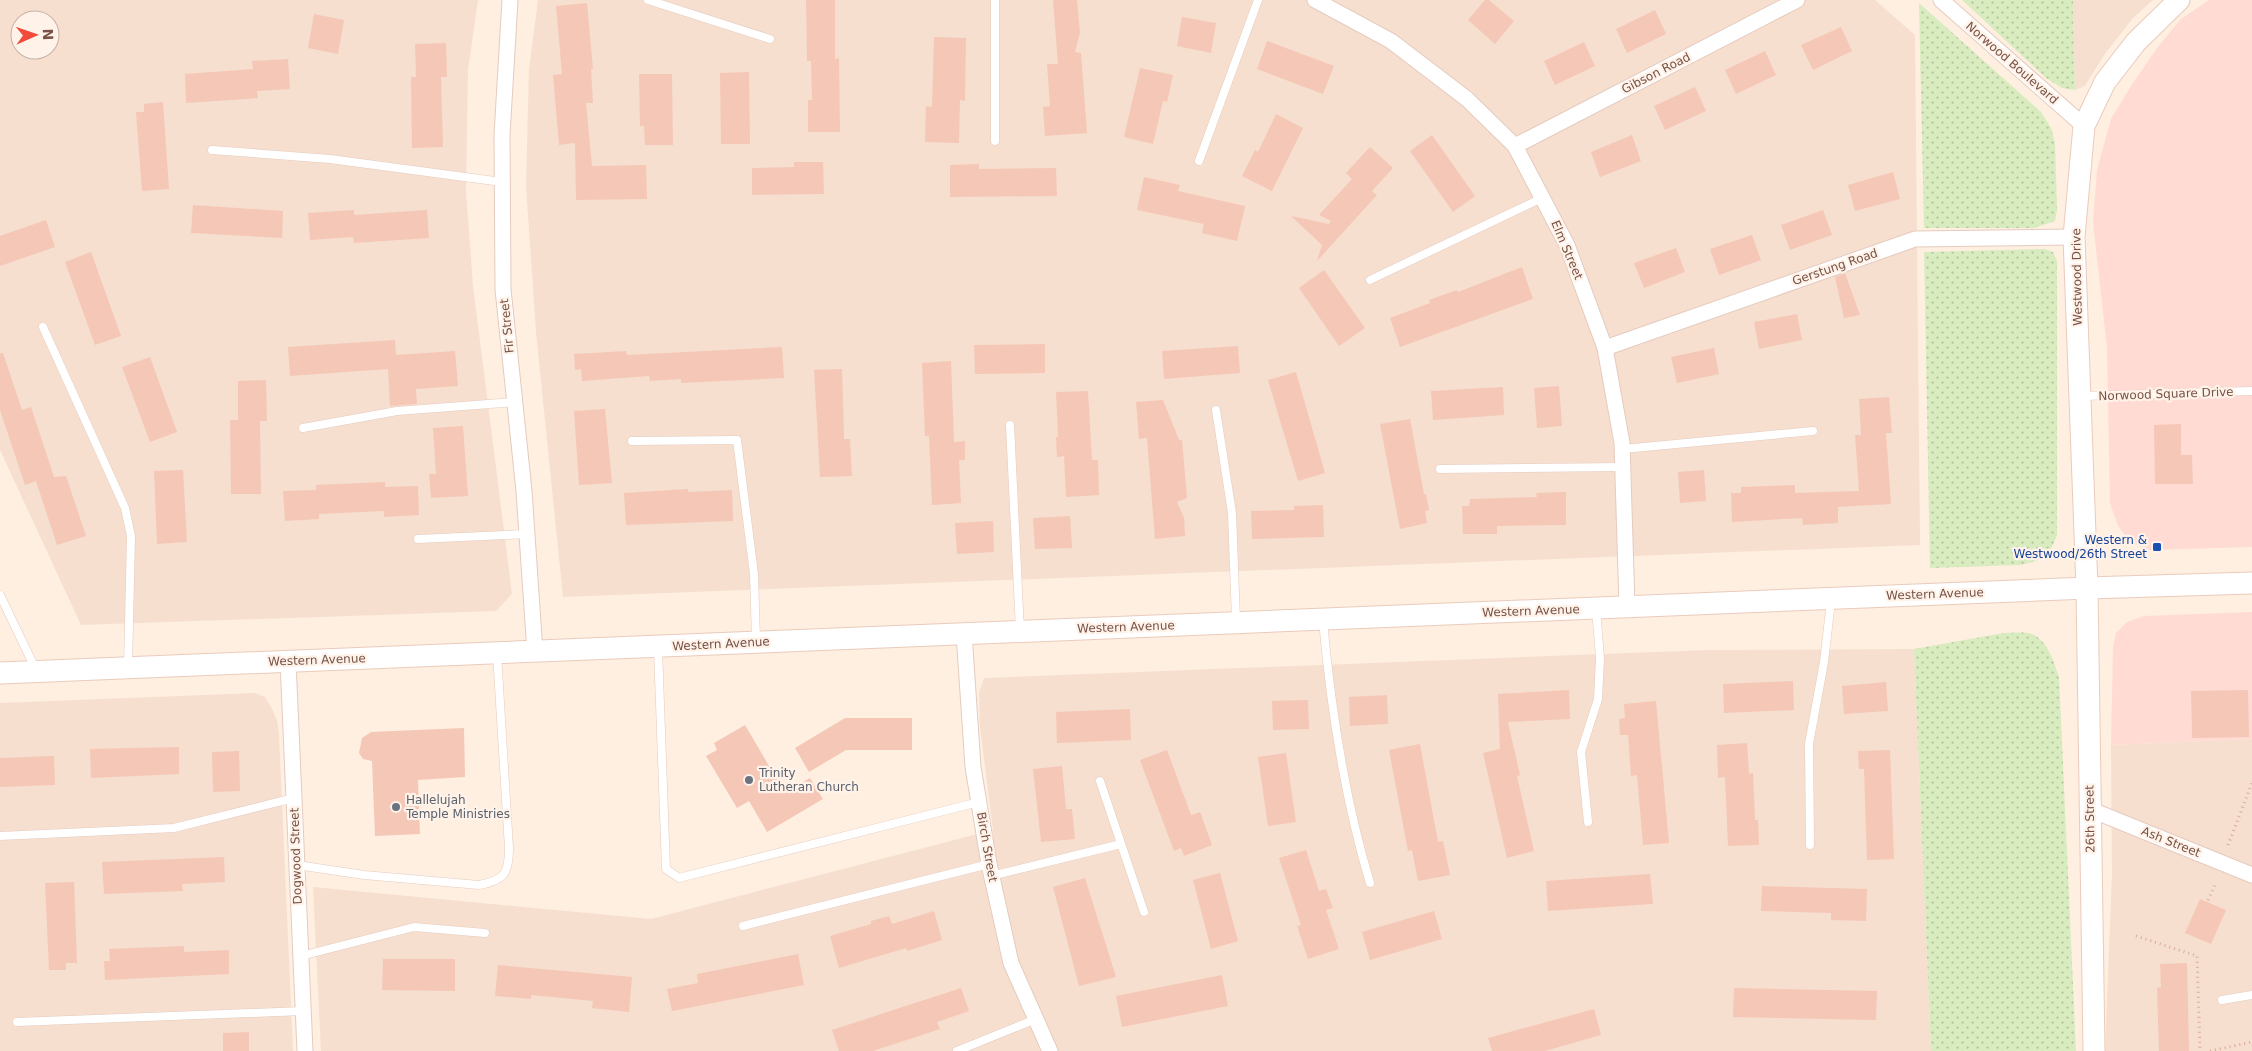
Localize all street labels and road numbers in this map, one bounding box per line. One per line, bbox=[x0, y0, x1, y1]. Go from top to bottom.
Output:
street label: Norwood Boulevard bbox=[1963, 19, 2061, 107]
street label: Gibson Road bbox=[1619, 50, 1693, 96]
street label: Elm Street bbox=[1548, 218, 1586, 282]
street label: Westwood Drive bbox=[2069, 228, 2085, 326]
street label: Gerstung Road bbox=[1790, 246, 1880, 288]
street label: Fir Street bbox=[497, 298, 517, 354]
street label: Norwood Square Drive bbox=[2098, 385, 2234, 403]
street label: Western Avenue bbox=[1886, 585, 1984, 603]
street label: Western Avenue bbox=[1482, 602, 1580, 620]
street label: Western Avenue bbox=[1077, 618, 1175, 636]
street label: Western Avenue bbox=[672, 634, 770, 654]
street label: Western Avenue bbox=[268, 651, 366, 669]
street label: 26th Street bbox=[2082, 785, 2098, 853]
street label: Dogwood Street bbox=[287, 807, 305, 905]
street label: Birch Street bbox=[974, 811, 1000, 883]
street label: Ash Street bbox=[2139, 824, 2203, 860]

